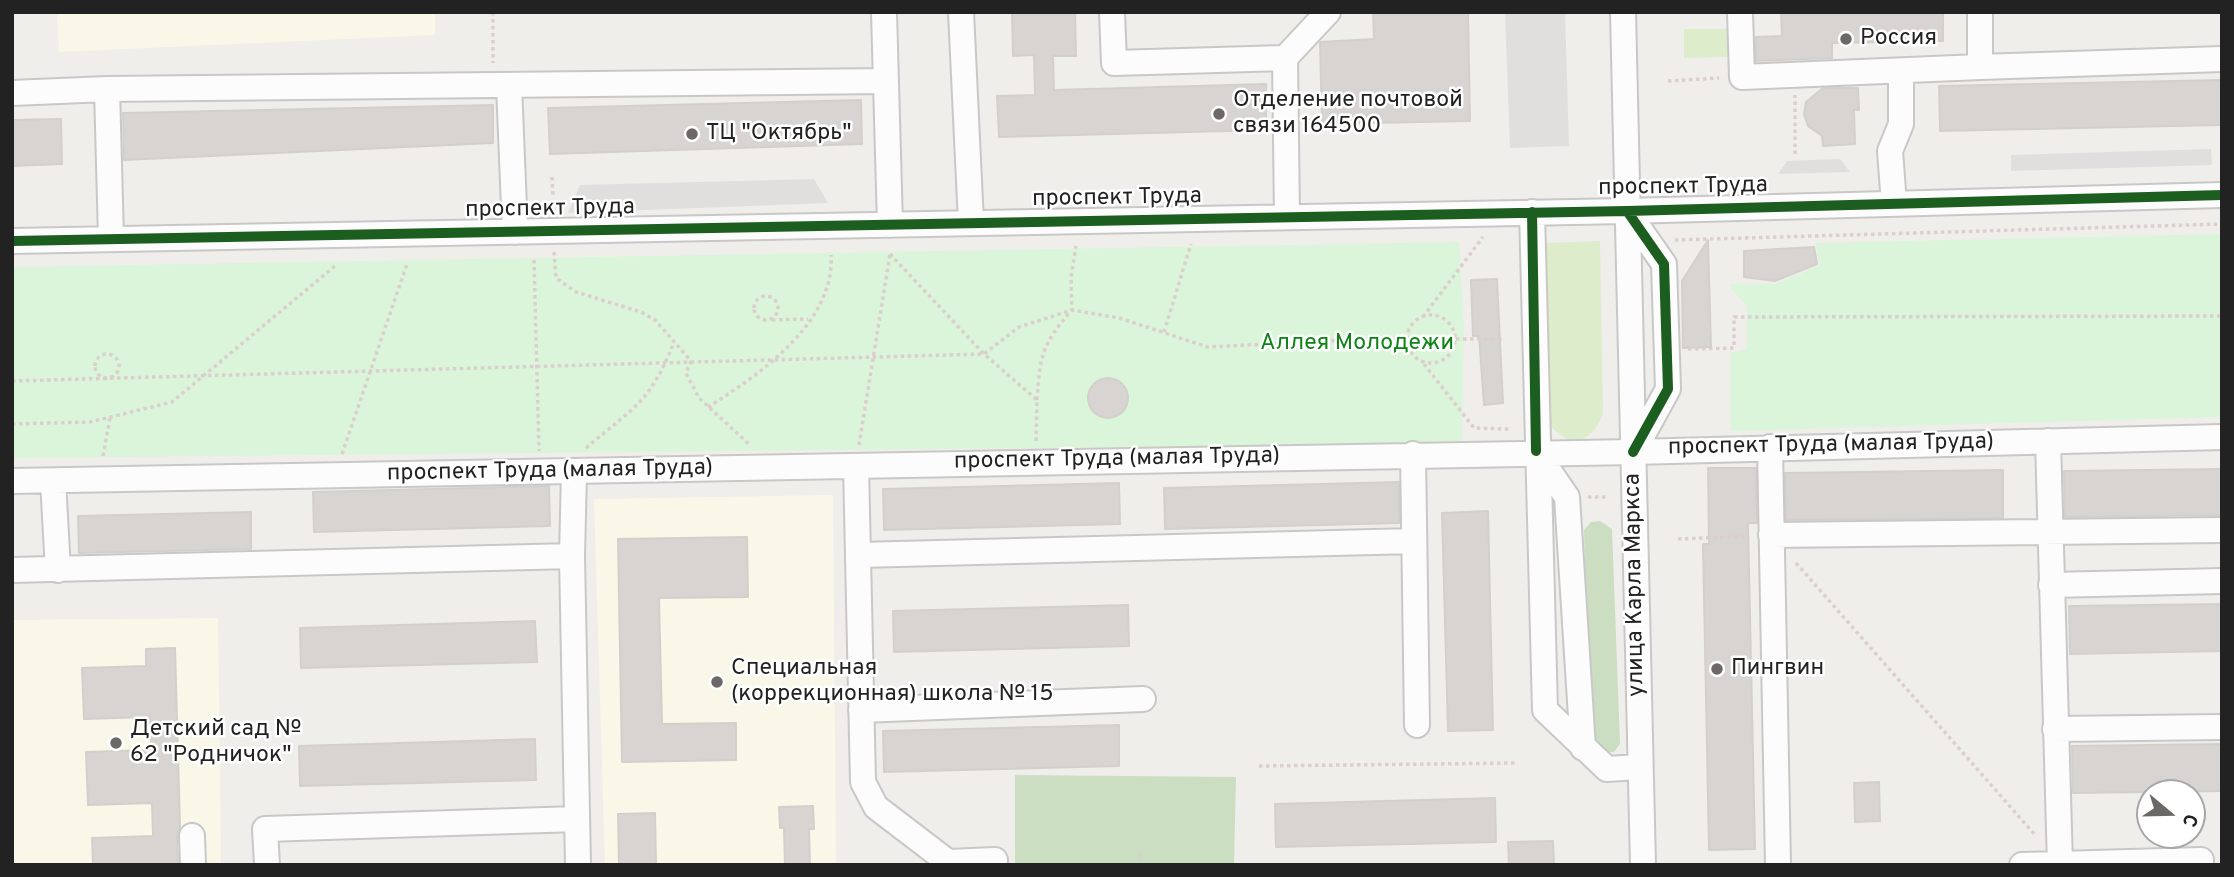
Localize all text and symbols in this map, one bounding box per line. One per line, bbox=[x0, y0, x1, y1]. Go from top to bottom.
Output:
place label: Россия bbox=[1860, 25, 1937, 53]
marker: Россия bbox=[1838, 31, 1854, 47]
place label: Отделение почтовой связи 164500 bbox=[1233, 87, 1463, 141]
marker: Отделение почтовой связи 164500 bbox=[1211, 106, 1227, 122]
place label: ТЦ "Октябрь" bbox=[706, 120, 852, 148]
marker: ТЦ "Октябрь" bbox=[684, 126, 700, 142]
street label: проспект Труда bbox=[1598, 173, 1768, 203]
street label: проспект Труда bbox=[1032, 184, 1202, 214]
street label: проспект Труда bbox=[465, 195, 635, 225]
park label: Аллея Молодежи bbox=[1260, 330, 1454, 358]
street label: проспект Труда (малая Труда) bbox=[1668, 429, 1994, 463]
street label: проспект Труда (малая Труда) bbox=[954, 443, 1280, 477]
street label: проспект Труда (малая Труда) bbox=[387, 455, 713, 489]
street label: улица Карла Маркса bbox=[1620, 473, 1652, 697]
place label: Специальная (коррекционная) школа № 15 bbox=[731, 655, 1053, 709]
place label: Пингвин bbox=[1731, 655, 1824, 683]
marker: Пингвин bbox=[1709, 661, 1725, 677]
marker: Специальная (коррекционная) школа № 15 bbox=[709, 674, 725, 690]
place label: Детский сад № 62 "Родничок" bbox=[130, 716, 302, 770]
marker: Детский сад № 62 "Родничок" bbox=[108, 735, 124, 751]
north arrow bbox=[2136, 779, 2206, 849]
text: С bbox=[2176, 811, 2202, 830]

